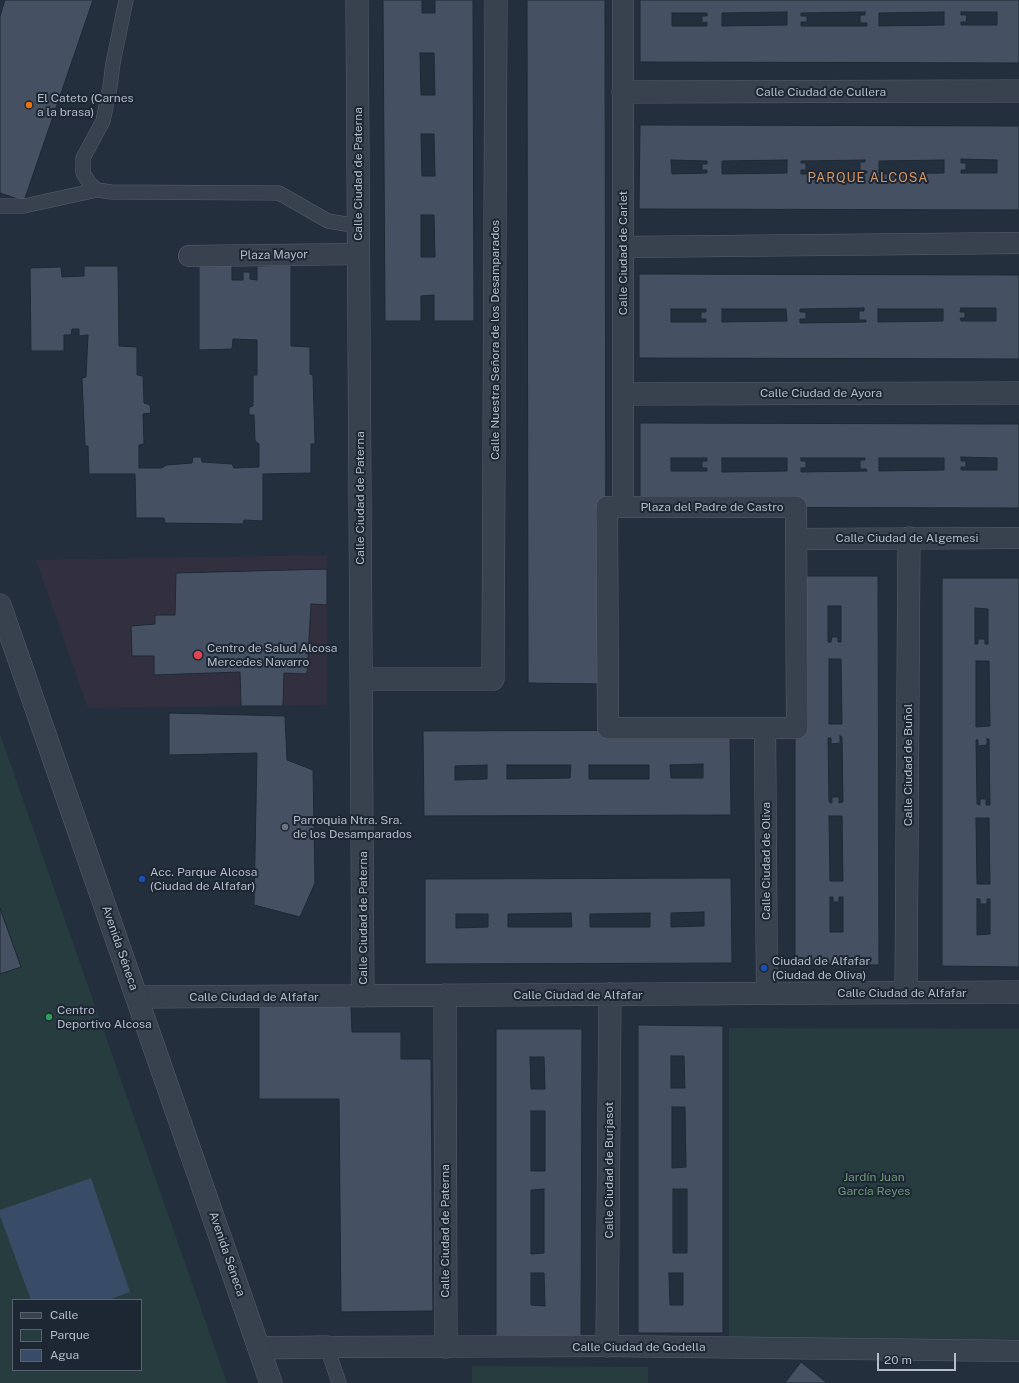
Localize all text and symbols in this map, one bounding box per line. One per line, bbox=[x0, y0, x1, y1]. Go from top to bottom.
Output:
street label: Calle Ciudad de Cullera bbox=[756, 85, 886, 99]
place label: El Cateto (Carnes a la brasa) bbox=[37, 91, 134, 119]
marker: El Cateto (Carnes a la brasa) bbox=[24, 100, 34, 110]
street label: Calle Ciudad de Paterna bbox=[351, 107, 365, 241]
district label: PARQUE ALCOSA bbox=[808, 170, 928, 186]
street label: Calle Ciudad de Carlet bbox=[616, 191, 630, 315]
street label: Calle Nuestra Señora de los Desamparados bbox=[488, 220, 502, 460]
street label: Plaza Mayor bbox=[240, 247, 308, 263]
street label: Calle Ciudad de Ayora bbox=[760, 386, 882, 400]
street label: Calle Ciudad de Paterna bbox=[353, 431, 367, 565]
street label: Plaza del Padre de Castro bbox=[640, 500, 784, 514]
street label: Calle Ciudad de Algemesi bbox=[836, 531, 978, 545]
place label: Centro de Salud Alcosa Mercedes Navarro bbox=[207, 641, 337, 669]
marker: Centro de Salud Alcosa Mercedes Navarro bbox=[192, 649, 204, 661]
street label: Calle Ciudad de Buñol bbox=[901, 704, 915, 826]
street label: Calle Ciudad de Oliva bbox=[759, 802, 773, 920]
place label: Parroquia Ntra. Sra. de los Desamparados bbox=[293, 813, 412, 841]
marker: Parroquia Ntra. Sra. de los Desamparados bbox=[280, 822, 290, 832]
street label: Calle Ciudad de Paterna bbox=[356, 851, 370, 985]
place label: Acc. Parque Alcosa (Ciudad de Alfafar) bbox=[150, 865, 257, 893]
marker: Acc. Parque Alcosa (Ciudad de Alfafar) bbox=[137, 874, 147, 884]
street label: Avenida Séneca bbox=[99, 904, 141, 992]
place label: Ciudad de Alfafar (Ciudad de Oliva) bbox=[772, 954, 870, 982]
marker: Ciudad de Alfafar (Ciudad de Oliva) bbox=[759, 963, 769, 973]
street label: Calle Ciudad de Alfafar bbox=[837, 986, 967, 1000]
street label: Calle Ciudad de Alfafar bbox=[513, 988, 643, 1002]
street label: Calle Ciudad de Alfafar bbox=[189, 990, 319, 1004]
place label: Centro Deportivo Alcosa bbox=[57, 1003, 152, 1031]
marker: Centro Deportivo Alcosa bbox=[44, 1012, 54, 1022]
street label: Calle Ciudad de Burjasot bbox=[602, 1101, 616, 1239]
street label: Calle Ciudad de Paterna bbox=[438, 1164, 452, 1298]
park label: Jardín Juan García Reyes bbox=[838, 1170, 910, 1198]
street label: Avenida Séneca bbox=[206, 1210, 248, 1298]
legend bbox=[12, 1299, 142, 1371]
text: Calle bbox=[50, 1308, 78, 1322]
text: Parque bbox=[50, 1328, 90, 1342]
street label: Calle Ciudad de Godella bbox=[572, 1340, 706, 1354]
scale bar bbox=[879, 1345, 958, 1371]
text: Agua bbox=[50, 1348, 79, 1362]
text: 20 m bbox=[884, 1353, 912, 1367]

